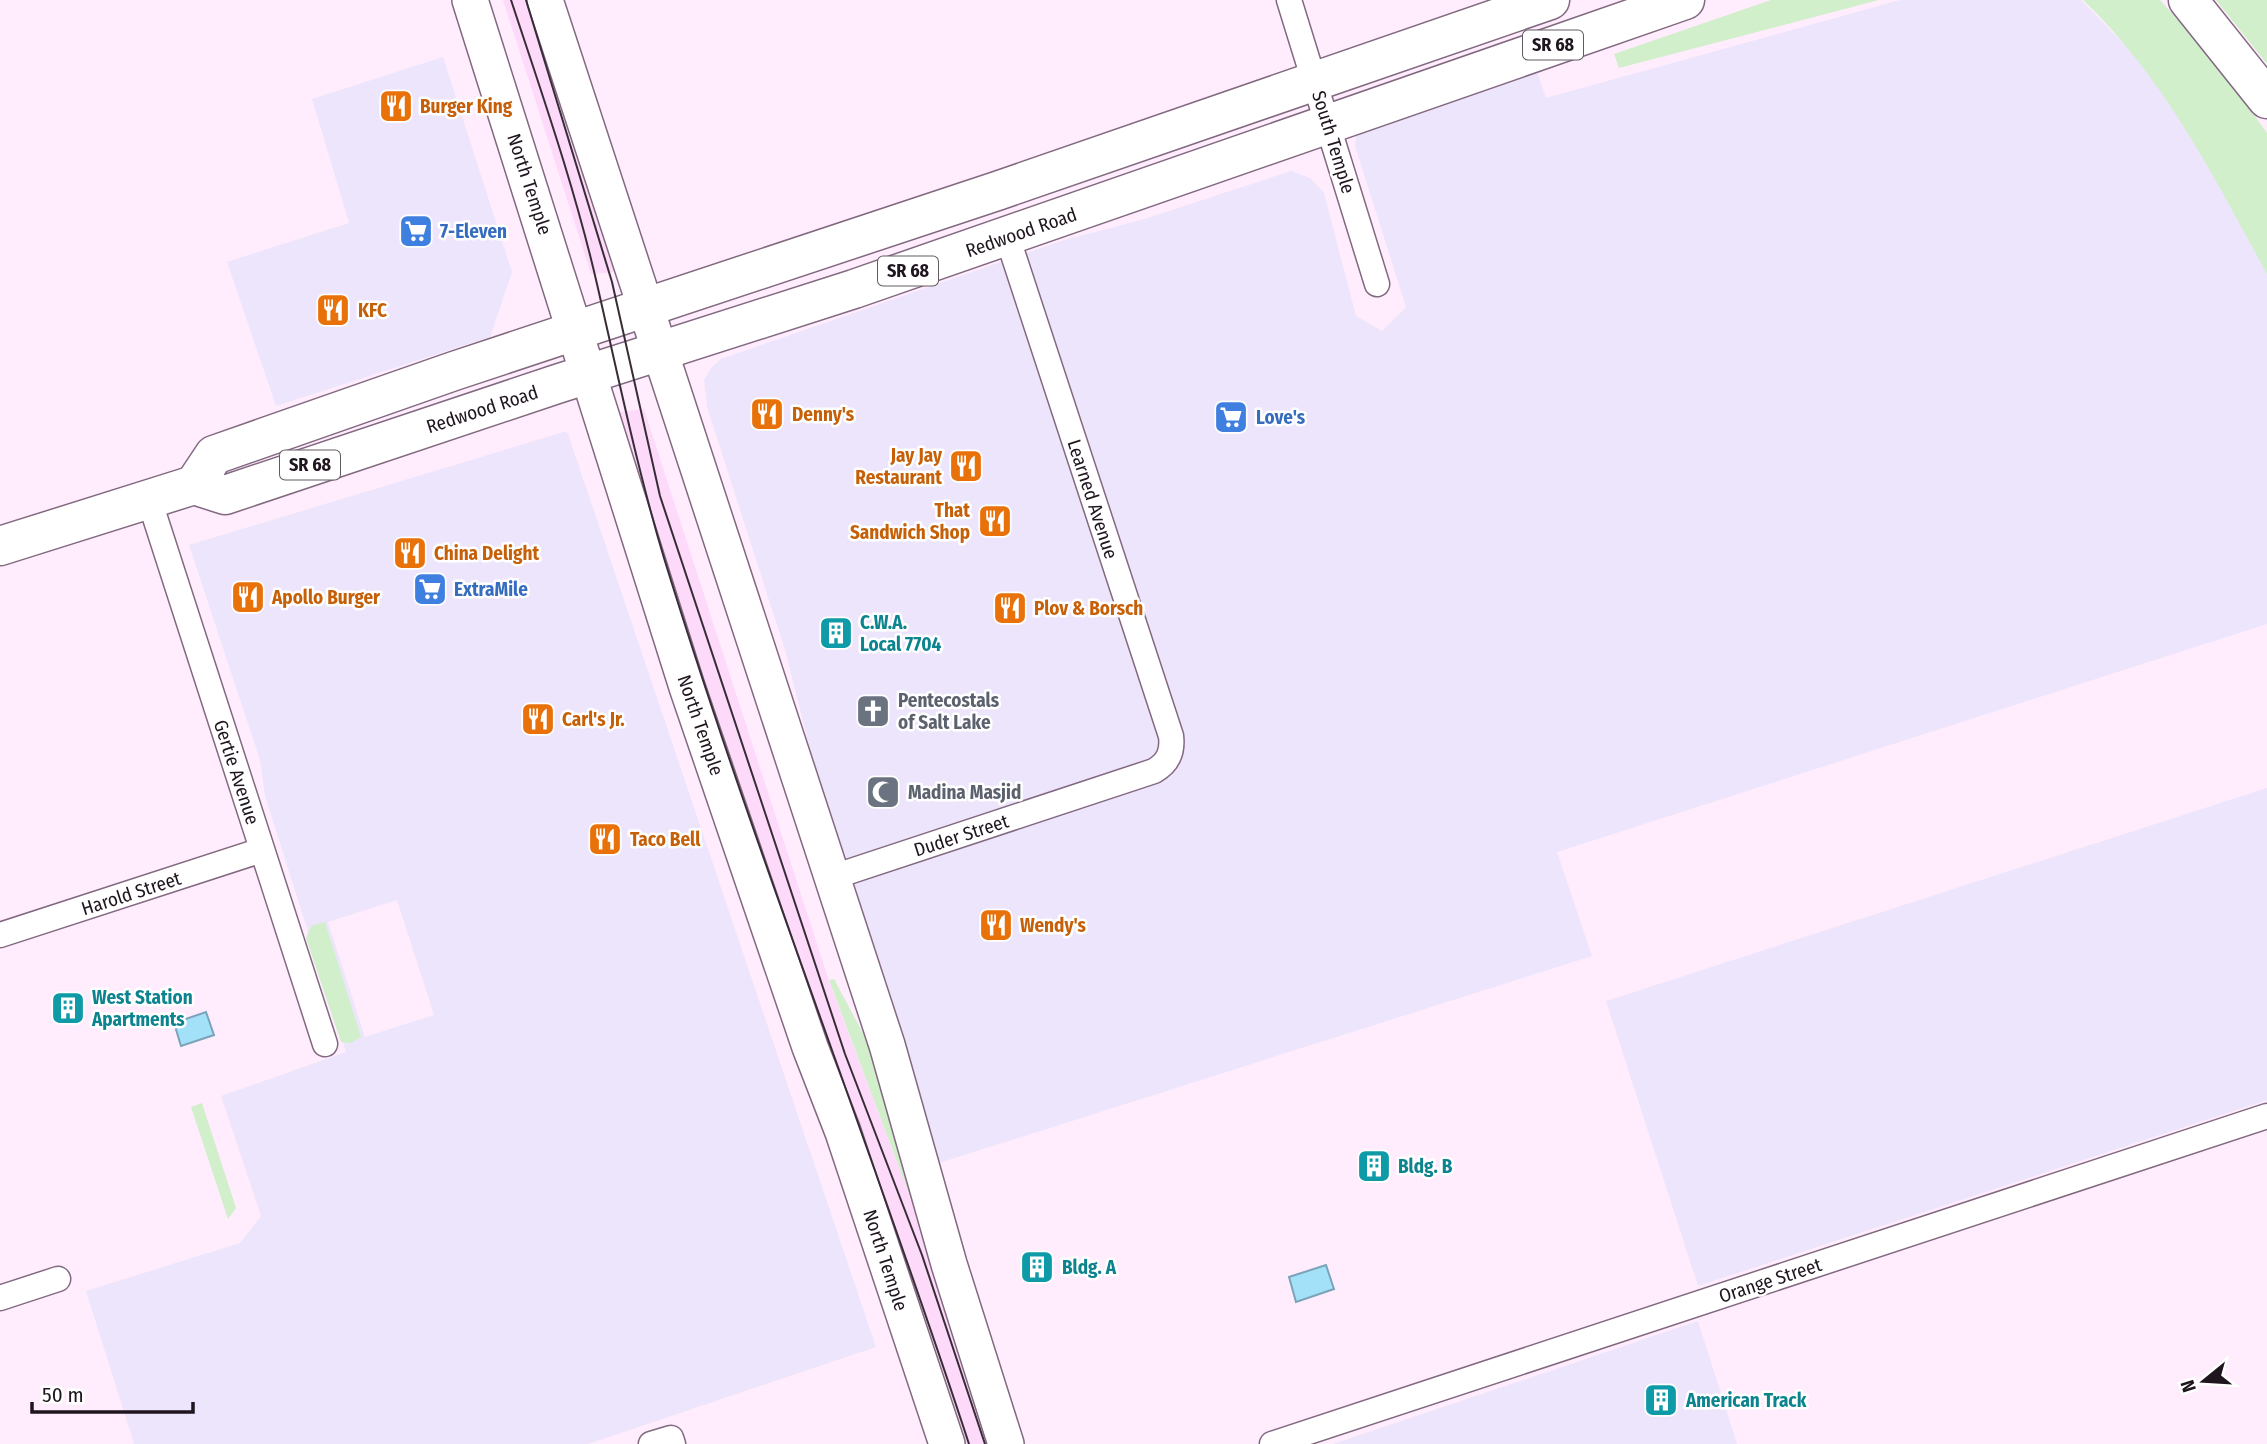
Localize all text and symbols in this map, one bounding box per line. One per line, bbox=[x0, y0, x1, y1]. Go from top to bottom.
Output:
road number: SR 68 bbox=[1523, 31, 1583, 60]
restaurant icon: Burger King bbox=[377, 87, 415, 125]
street label: South Temple bbox=[1307, 88, 1360, 196]
place label: Burger King bbox=[420, 95, 513, 118]
street label: North Temple bbox=[502, 131, 557, 238]
street label: Redwood Road bbox=[963, 203, 1080, 262]
supermarket icon: 7-Eleven bbox=[397, 212, 435, 250]
place label: 7-Eleven bbox=[440, 220, 507, 243]
road number: SR 68 bbox=[878, 256, 938, 286]
restaurant icon: KFC bbox=[314, 291, 352, 329]
place label: KFC bbox=[358, 299, 387, 322]
street label: Redwood Road bbox=[423, 381, 541, 438]
restaurant icon: Denny's bbox=[748, 395, 786, 433]
supermarket icon: Love's bbox=[1212, 398, 1250, 436]
place label: Denny's bbox=[792, 403, 855, 426]
place label: Love's bbox=[1256, 406, 1306, 429]
street label: Learned Avenue bbox=[1062, 436, 1123, 562]
place label: Jay Jay Restaurant bbox=[855, 444, 943, 489]
restaurant icon: Jay Jay Restaurant bbox=[947, 447, 985, 485]
road number: SR 68 bbox=[280, 450, 340, 480]
place label: That Sandwich Shop bbox=[850, 499, 970, 544]
restaurant icon: That Sandwich Shop bbox=[976, 502, 1014, 540]
restaurant icon: China Delight bbox=[391, 534, 429, 572]
place label: China Delight bbox=[434, 542, 539, 565]
supermarket icon: ExtraMile bbox=[411, 570, 449, 608]
restaurant icon: Apollo Burger bbox=[229, 578, 267, 616]
place label: ExtraMile bbox=[454, 578, 528, 601]
place label: Apollo Burger bbox=[271, 586, 381, 609]
restaurant icon: Plov & Borsch bbox=[991, 589, 1029, 627]
place label: Plov & Borsch bbox=[1034, 597, 1143, 620]
place label: C.W.A. Local 7704 bbox=[860, 611, 942, 656]
building icon: C.W.A. Local 7704 bbox=[817, 614, 855, 652]
street label: North Temple bbox=[673, 672, 728, 779]
place label: Pentecostals of Salt Lake bbox=[898, 689, 1000, 734]
church icon: Pentecostals of Salt Lake bbox=[854, 692, 892, 730]
restaurant icon: Carl's Jr. bbox=[519, 700, 557, 738]
place label: Carl's Jr. bbox=[562, 708, 625, 731]
street label: Gertie Avenue bbox=[209, 717, 264, 827]
mosque icon: Madina Masjid bbox=[864, 773, 902, 811]
place label: Madina Masjid bbox=[908, 781, 1021, 804]
street label: Duder Street bbox=[911, 809, 1012, 862]
restaurant icon: Taco Bell bbox=[586, 820, 624, 858]
place label: Taco Bell bbox=[630, 828, 701, 851]
street label: Harold Street bbox=[79, 866, 185, 920]
restaurant icon: Wendy's bbox=[977, 906, 1015, 944]
place label: Wendy's bbox=[1020, 914, 1087, 937]
place label: West Station Apartments bbox=[91, 986, 193, 1031]
building icon: West Station Apartments bbox=[49, 989, 87, 1027]
building icon: Bldg. B bbox=[1355, 1147, 1393, 1185]
place label: Bldg. B bbox=[1398, 1155, 1453, 1178]
street label: North Temple bbox=[858, 1207, 913, 1314]
building icon: Bldg. A bbox=[1018, 1248, 1056, 1286]
street label: Orange Street bbox=[1716, 1253, 1825, 1308]
place label: Bldg. A bbox=[1062, 1256, 1117, 1279]
north arrow bbox=[2169, 1346, 2239, 1416]
scale bar bbox=[32, 1370, 192, 1414]
text: N bbox=[2176, 1377, 2201, 1395]
building icon: American Track bbox=[1642, 1381, 1680, 1419]
text: 50 m bbox=[42, 1382, 84, 1408]
place label: American Track bbox=[1685, 1389, 1807, 1412]

